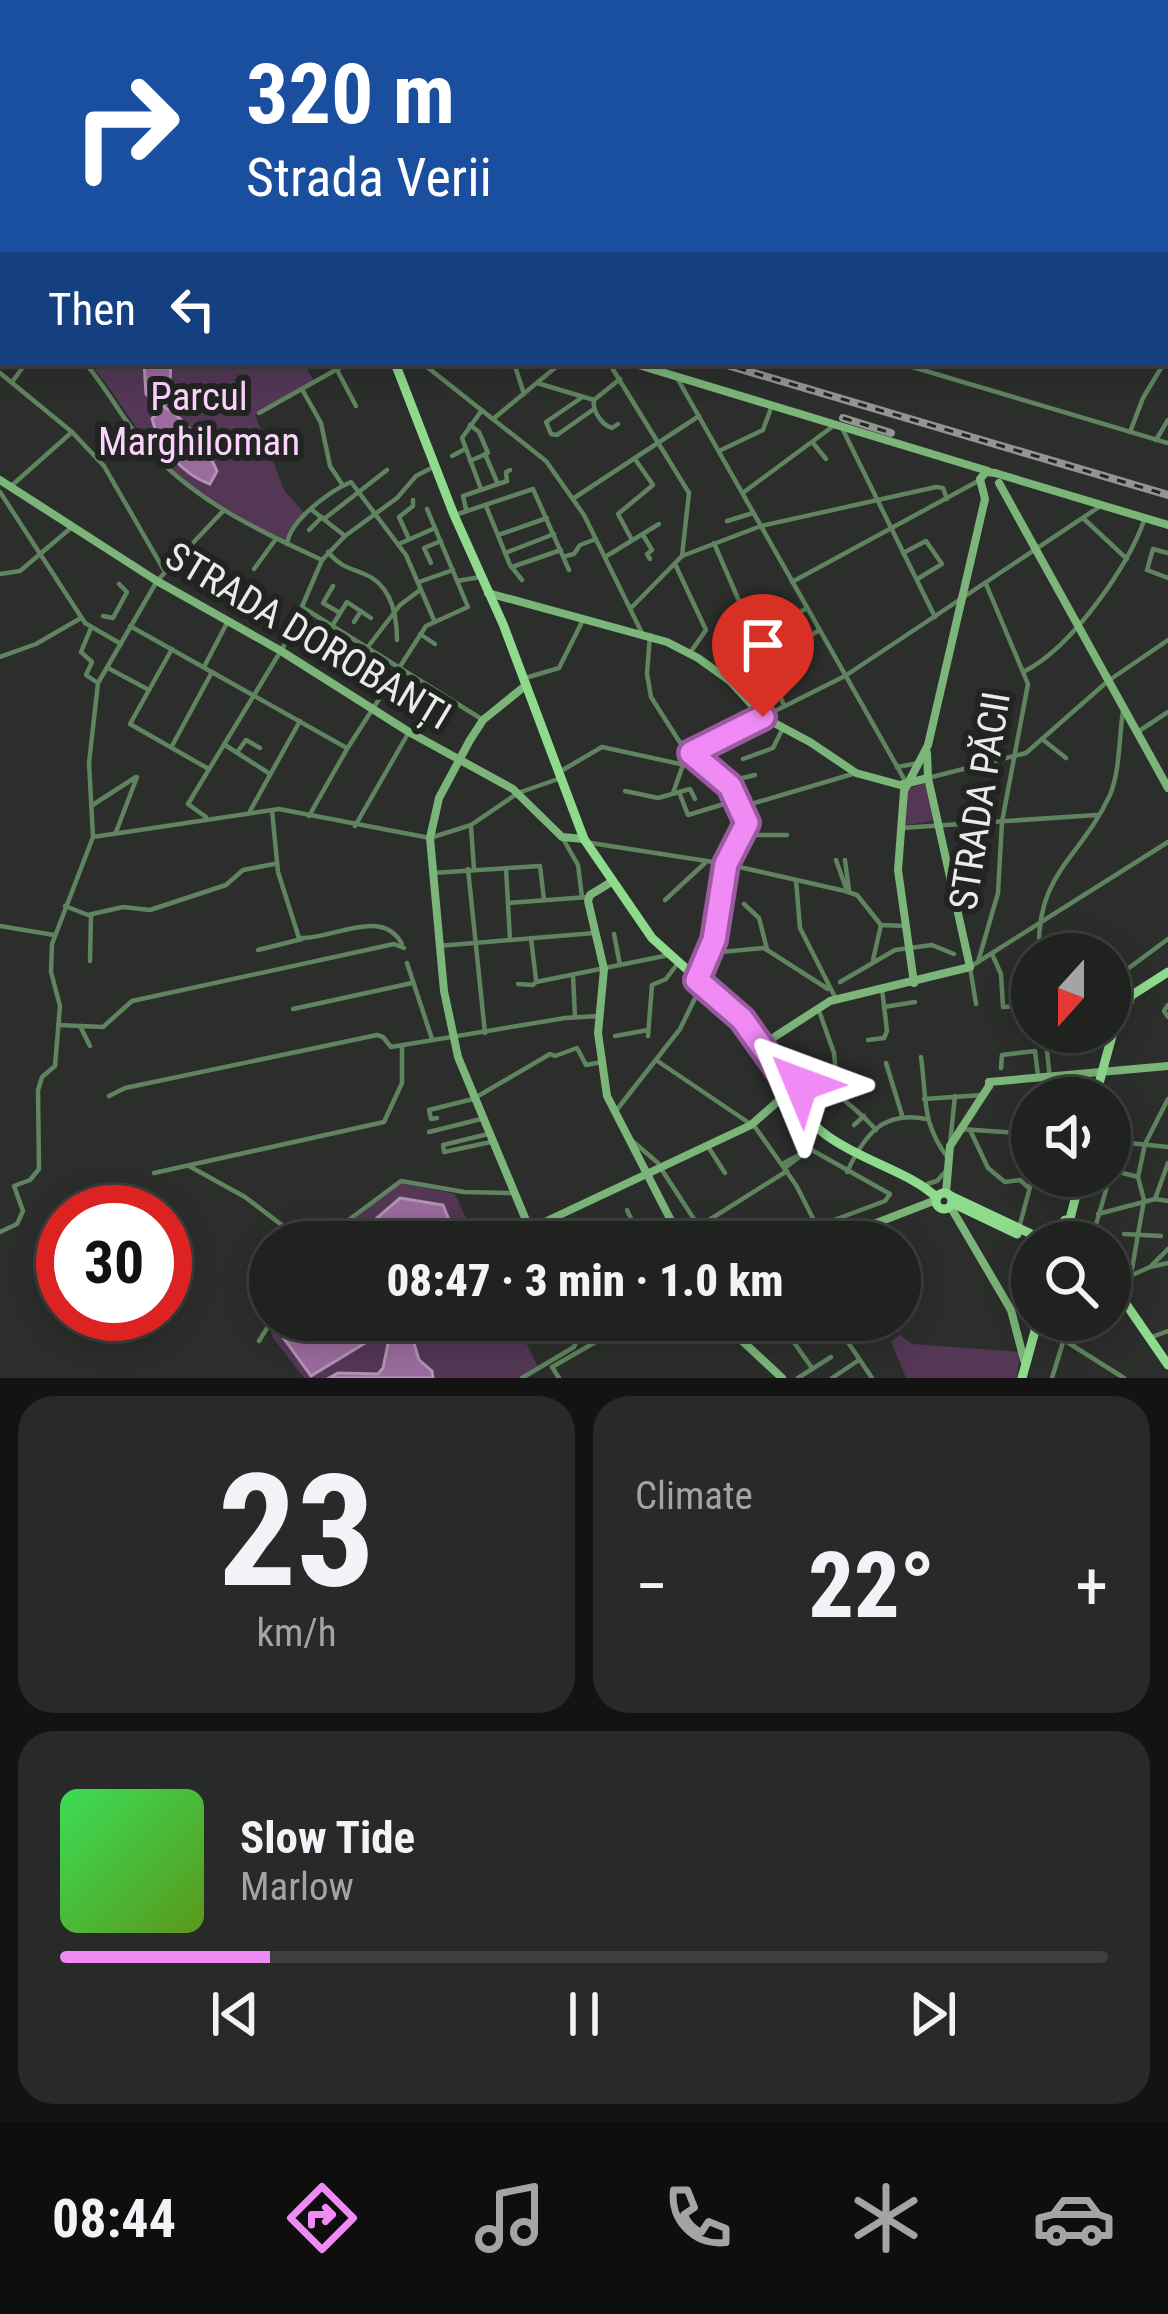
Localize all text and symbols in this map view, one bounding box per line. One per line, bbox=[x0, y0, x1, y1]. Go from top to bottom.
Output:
text: 320 m bbox=[246, 45, 455, 144]
icon: right bbox=[48, 48, 204, 204]
text: Strada Verii bbox=[246, 146, 492, 209]
icon: left bbox=[160, 276, 226, 342]
text: Then bbox=[48, 283, 136, 336]
park label: Parcul Marghiloman bbox=[98, 374, 300, 465]
street label: STRADA DOROBANȚI bbox=[157, 533, 459, 739]
pin bbox=[712, 594, 814, 717]
icon: arrive bbox=[730, 612, 796, 678]
street label: STRADA PĂCII bbox=[940, 689, 1020, 913]
north arrow bbox=[1011, 933, 1131, 1053]
map controls bbox=[1011, 933, 1131, 1341]
position arrow bbox=[738, 1021, 864, 1147]
button: sound bbox=[1011, 1077, 1131, 1197]
speed limit sign: 30 bbox=[36, 1185, 192, 1341]
button: search bbox=[1011, 1221, 1131, 1341]
text: 08:47 · 3 min · 1.0 km bbox=[386, 1254, 784, 1307]
text: 23 bbox=[218, 1440, 375, 1623]
text: Climate bbox=[635, 1473, 753, 1519]
text: 22° bbox=[808, 1534, 935, 1639]
text: − bbox=[635, 1548, 668, 1625]
text: + bbox=[1075, 1548, 1108, 1625]
text: km/h bbox=[256, 1610, 337, 1656]
text: Slow Tide bbox=[240, 1811, 415, 1864]
text: Marlow bbox=[240, 1864, 354, 1910]
icon: previous bbox=[202, 1981, 268, 2047]
icon: pause bbox=[551, 1981, 617, 2047]
icon: next bbox=[900, 1981, 966, 2047]
icon: directions bbox=[280, 2176, 364, 2260]
icon: music bbox=[468, 2176, 552, 2260]
icon: phone bbox=[656, 2176, 740, 2260]
icon: climate bbox=[844, 2176, 928, 2260]
icon: car bbox=[1032, 2176, 1116, 2260]
text: 08:44 bbox=[52, 2187, 176, 2250]

